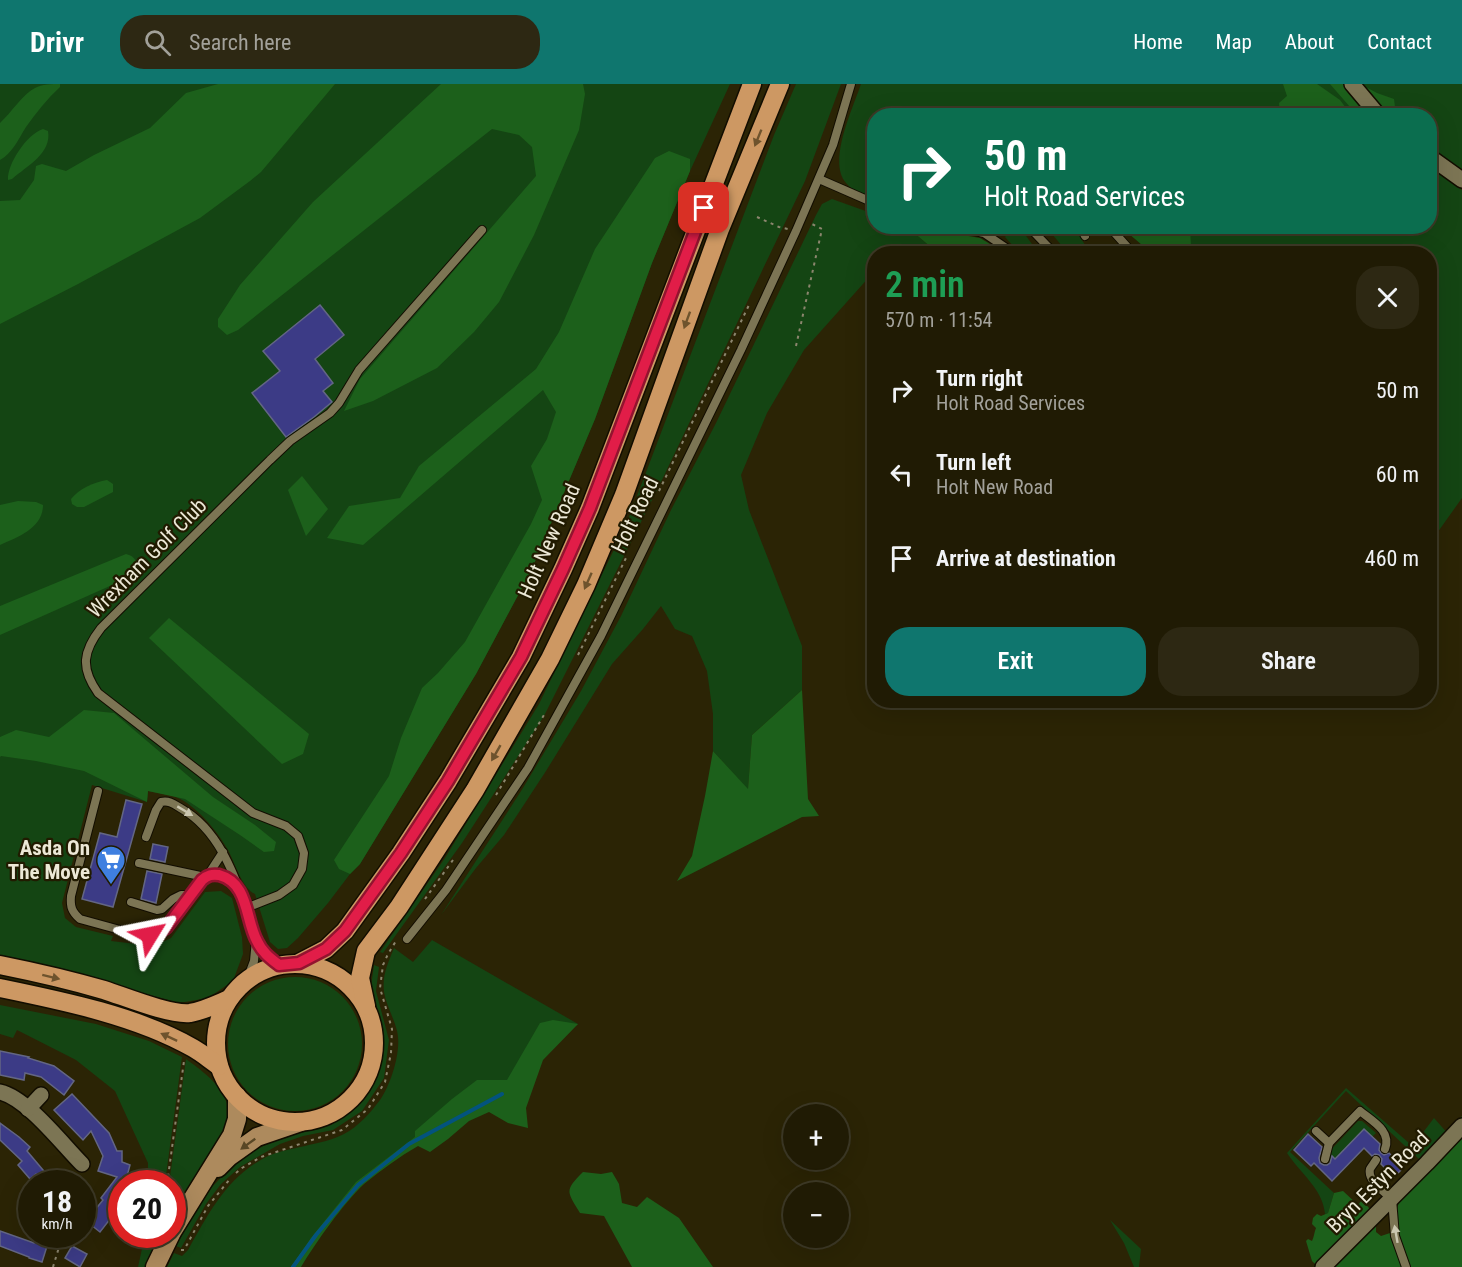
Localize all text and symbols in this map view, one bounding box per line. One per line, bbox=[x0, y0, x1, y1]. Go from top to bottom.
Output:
search box bbox=[120, 15, 540, 69]
text: Drivr bbox=[30, 26, 84, 59]
icon: search bbox=[141, 26, 174, 59]
text: Search here bbox=[189, 30, 291, 55]
text: Home bbox=[1133, 30, 1183, 54]
text: Map bbox=[1216, 30, 1252, 54]
text: About bbox=[1285, 30, 1334, 54]
text: Contact bbox=[1367, 30, 1432, 54]
one-way arrow bbox=[753, 129, 762, 147]
text: 50 m bbox=[984, 131, 1067, 180]
icon: right bbox=[885, 132, 963, 210]
text: Holt Road Services bbox=[984, 181, 1185, 213]
pin bbox=[678, 182, 729, 233]
icon: arrive bbox=[687, 191, 720, 224]
text: 2 min bbox=[885, 264, 965, 306]
button: close bbox=[1356, 266, 1419, 329]
text: 570 m · 11:54 bbox=[885, 308, 992, 332]
one-way arrow bbox=[682, 311, 691, 329]
text: Turn right bbox=[936, 366, 1023, 391]
icon: right bbox=[885, 374, 918, 407]
text: 50 m bbox=[1376, 378, 1419, 403]
text: Holt Road Services bbox=[936, 391, 1085, 415]
text: Turn left bbox=[936, 450, 1011, 475]
icon: left bbox=[885, 458, 918, 491]
text: 60 m bbox=[1376, 462, 1419, 487]
street label: Holt Road bbox=[606, 473, 664, 557]
text: Holt New Road bbox=[936, 475, 1053, 499]
street label: Holt New Road bbox=[513, 480, 585, 602]
street label: Wrexham Golf Club bbox=[83, 494, 211, 622]
icon: arrive bbox=[885, 542, 918, 575]
text: Arrive at destination bbox=[936, 546, 1116, 571]
text: 460 m bbox=[1365, 546, 1419, 571]
one-way arrow bbox=[583, 572, 593, 590]
button: Exit bbox=[885, 627, 1146, 696]
button: Share bbox=[1158, 627, 1419, 696]
one-way arrow bbox=[491, 745, 502, 761]
one-way arrow bbox=[177, 806, 194, 816]
place label: Asda On The Move bbox=[8, 836, 90, 884]
supermarket icon: Asda On The Move bbox=[95, 844, 127, 886]
position arrow bbox=[118, 903, 182, 967]
one-way arrow bbox=[42, 972, 60, 982]
one-way arrow bbox=[160, 1032, 177, 1041]
map controls bbox=[783, 1104, 849, 1248]
button: + bbox=[783, 1104, 849, 1170]
street label: Bryn Estyn Road bbox=[1322, 1126, 1434, 1238]
one-way arrow bbox=[240, 1138, 256, 1150]
speed limit sign: 20 bbox=[108, 1170, 186, 1248]
button: − bbox=[783, 1182, 849, 1248]
text: 18 bbox=[42, 1184, 72, 1219]
text: km/h bbox=[42, 1215, 72, 1233]
one-way arrow bbox=[1391, 1224, 1400, 1243]

